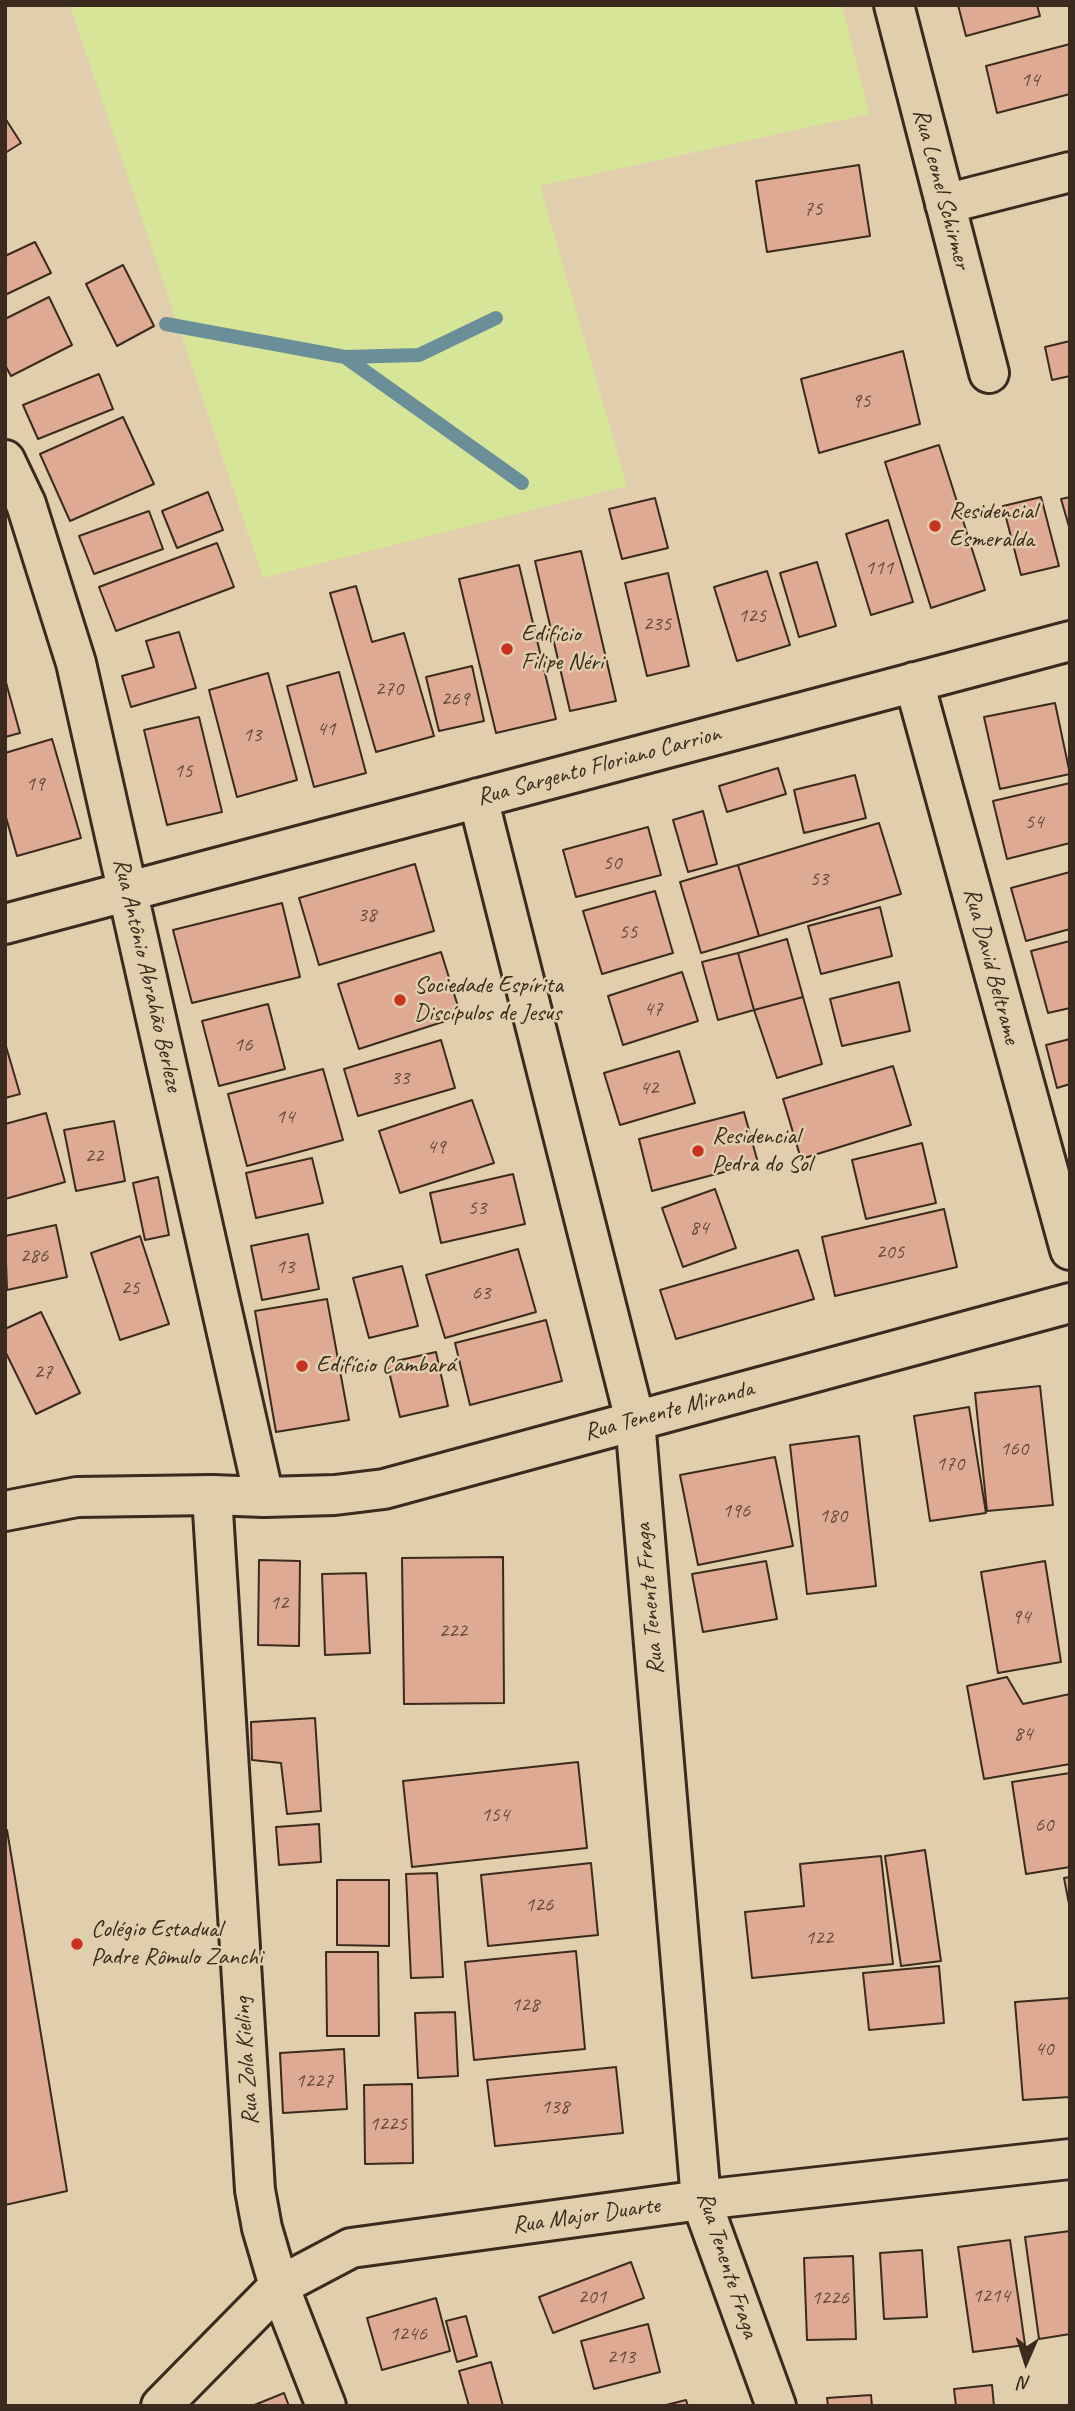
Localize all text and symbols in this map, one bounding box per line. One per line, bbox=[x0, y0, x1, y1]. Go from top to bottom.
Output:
house number: 14 bbox=[1021, 67, 1039, 93]
street label: Rua Leonel Schirmer bbox=[906, 106, 976, 272]
house number: 75 bbox=[804, 196, 822, 222]
house number: 95 bbox=[852, 388, 870, 414]
place label: Residencial Esmeralda bbox=[949, 498, 1037, 554]
marker: Residencial Esmeralda bbox=[927, 518, 943, 534]
house number: 111 bbox=[865, 555, 893, 581]
house number: 125 bbox=[738, 603, 766, 629]
house number: 235 bbox=[643, 611, 671, 637]
place label: Edifício Filipe Néri bbox=[521, 621, 603, 677]
marker: Edifício Filipe Néri bbox=[499, 641, 515, 657]
house number: 270 bbox=[375, 676, 403, 702]
house number: 269 bbox=[441, 686, 469, 712]
house number: 41 bbox=[317, 716, 335, 742]
street label: Rua Sargento Floriano Carrion bbox=[474, 720, 724, 812]
house number: 13 bbox=[243, 722, 261, 748]
house number: 15 bbox=[174, 758, 192, 784]
house number: 19 bbox=[26, 771, 44, 797]
house number: 54 bbox=[1025, 809, 1043, 835]
house number: 50 bbox=[603, 850, 621, 876]
street label: Rua Antônio Abrahão Berleze bbox=[106, 856, 188, 1094]
house number: 53 bbox=[810, 866, 828, 892]
street label: Rua David Beltrame bbox=[956, 885, 1026, 1047]
house number: 38 bbox=[358, 902, 376, 928]
house number: 55 bbox=[619, 919, 637, 945]
place label: Sociedade Espírita Discípulos de Jesus bbox=[414, 972, 563, 1028]
marker: Sociedade Espírita Discípulos de Jesus bbox=[392, 992, 408, 1008]
house number: 47 bbox=[644, 996, 662, 1022]
house number: 16 bbox=[234, 1032, 252, 1058]
house number: 33 bbox=[391, 1065, 409, 1091]
house number: 42 bbox=[640, 1075, 658, 1101]
house number: 14 bbox=[276, 1104, 294, 1130]
place label: Residencial Pedra do Sol bbox=[712, 1123, 812, 1179]
house number: 49 bbox=[427, 1134, 445, 1160]
house number: 22 bbox=[85, 1143, 103, 1169]
marker: Residencial Pedra do Sol bbox=[690, 1143, 706, 1159]
house number: 53 bbox=[468, 1195, 486, 1221]
house number: 84 bbox=[690, 1215, 708, 1241]
house number: 205 bbox=[876, 1239, 904, 1265]
house number: 286 bbox=[20, 1243, 48, 1269]
house number: 13 bbox=[276, 1254, 294, 1280]
house number: 25 bbox=[121, 1275, 139, 1301]
house number: 63 bbox=[472, 1280, 490, 1306]
place label: Edifício Cambará bbox=[316, 1352, 456, 1380]
marker: Edifício Cambará bbox=[294, 1358, 310, 1374]
house number: 27 bbox=[34, 1359, 52, 1385]
street label: Rua Tenente Miranda bbox=[581, 1375, 757, 1447]
house number: 160 bbox=[1000, 1436, 1028, 1462]
house number: 170 bbox=[936, 1451, 964, 1477]
house number: 196 bbox=[722, 1498, 750, 1524]
house number: 180 bbox=[819, 1503, 847, 1529]
street label: Rua Tenente Fraga bbox=[629, 1522, 671, 1676]
house number: 12 bbox=[270, 1590, 288, 1616]
house number: 94 bbox=[1012, 1604, 1030, 1630]
house number: 222 bbox=[439, 1618, 467, 1644]
house number: 84 bbox=[1014, 1721, 1032, 1747]
house number: 154 bbox=[481, 1802, 509, 1828]
house number: 60 bbox=[1035, 1812, 1053, 1838]
house number: 126 bbox=[525, 1892, 553, 1918]
place label: Colégio Estadual Padre Rômulo Zanchi bbox=[91, 1916, 263, 1972]
house number: 122 bbox=[805, 1925, 833, 1951]
marker: Colégio Estadual Padre Rômulo Zanchi bbox=[69, 1936, 85, 1952]
house number: 128 bbox=[511, 1992, 539, 2018]
street label: Rua Zola Kieling bbox=[228, 1996, 266, 2126]
house number: 40 bbox=[1035, 2036, 1053, 2062]
house number: 1227 bbox=[295, 2068, 333, 2094]
house number: 138 bbox=[541, 2094, 569, 2120]
house number: 1225 bbox=[369, 2111, 407, 2137]
street label: Rua Tenente Fraga bbox=[690, 2188, 764, 2342]
street label: Rua Major Duarte bbox=[510, 2191, 662, 2241]
house number: 1214 bbox=[972, 2283, 1010, 2309]
house number: 201 bbox=[578, 2284, 606, 2310]
house number: 1226 bbox=[811, 2285, 849, 2311]
house number: 1246 bbox=[389, 2321, 427, 2347]
north arrow bbox=[991, 2327, 1061, 2397]
house number: 213 bbox=[607, 2344, 635, 2370]
text: N bbox=[1018, 2371, 1031, 2395]

